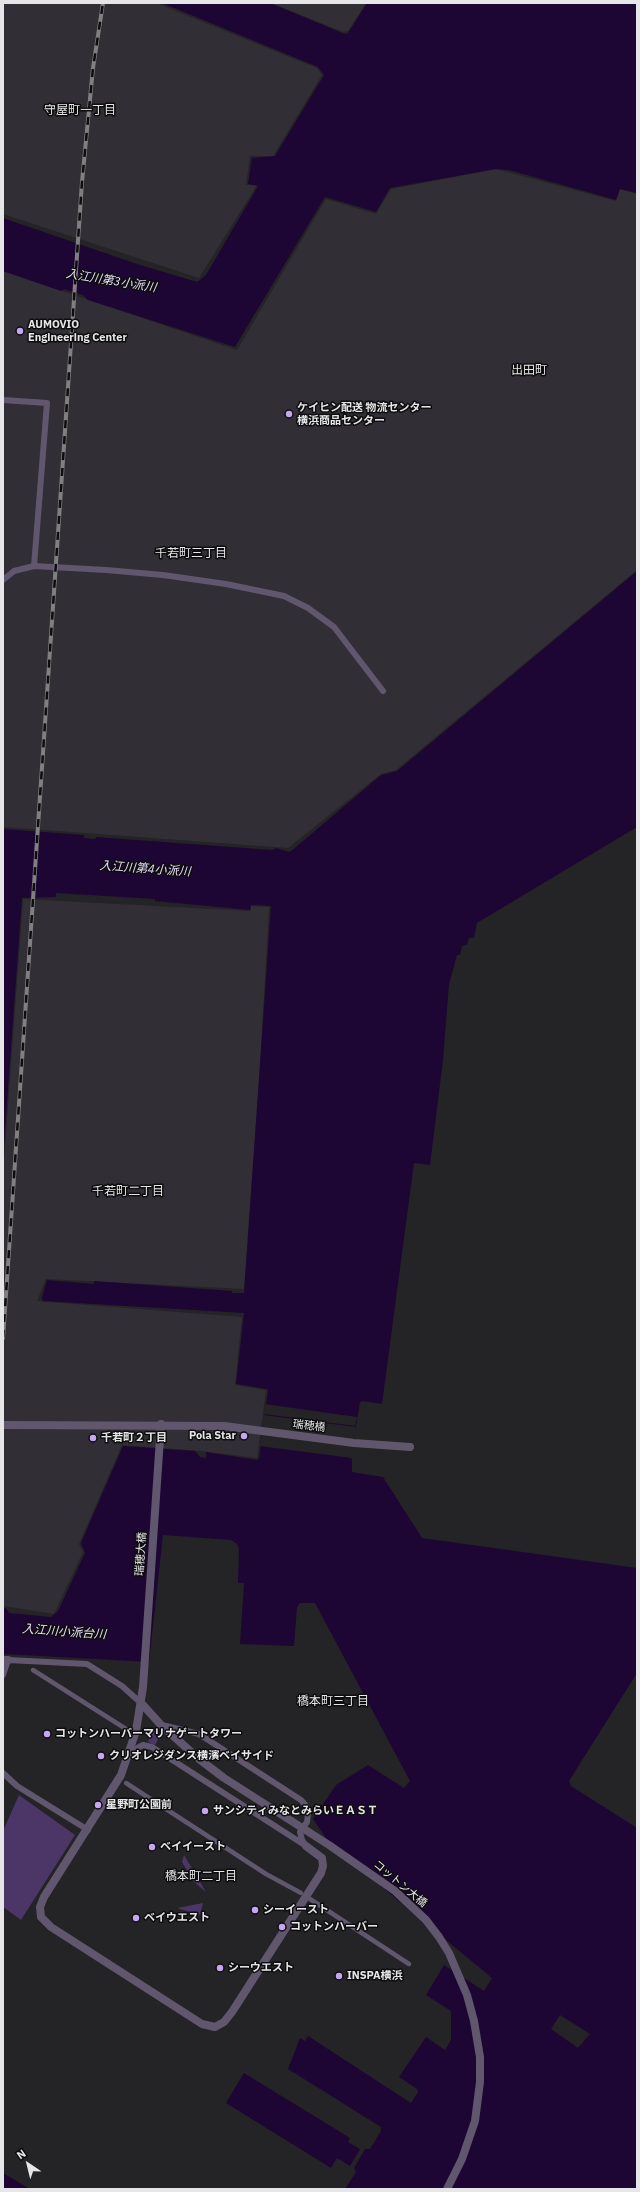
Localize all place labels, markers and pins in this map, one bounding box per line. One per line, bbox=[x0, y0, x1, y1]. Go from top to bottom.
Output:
place label: AUMOVIO Engineering Center bbox=[28, 318, 127, 344]
marker: AUMOVIO Engineering Center bbox=[15, 326, 25, 336]
place label: ケイヒン配送 物流センター 横浜商品センター bbox=[297, 401, 432, 427]
marker: ケイヒン配送 物流センター 横浜商品センター bbox=[284, 409, 294, 419]
place label: Pola Star bbox=[189, 1429, 236, 1443]
place label: 千若町２丁目 bbox=[101, 1431, 167, 1445]
marker: Pola Star bbox=[239, 1431, 249, 1441]
marker: 千若町２丁目 bbox=[88, 1433, 98, 1443]
place label: コットンハーバーマリナゲートタワー bbox=[55, 1727, 242, 1741]
marker: コットンハーバーマリナゲートタワー bbox=[42, 1729, 52, 1739]
place label: クリオレジダンス横濱ベイサイド bbox=[109, 1749, 274, 1763]
marker: クリオレジダンス横濱ベイサイド bbox=[96, 1751, 106, 1761]
place label: 星野町公園前 bbox=[106, 1798, 172, 1812]
marker: 星野町公園前 bbox=[93, 1800, 103, 1810]
place label: サンシティみなとみらいＥＡＳＴ bbox=[213, 1804, 378, 1818]
marker: サンシティみなとみらいＥＡＳＴ bbox=[200, 1806, 210, 1816]
place label: ベイイースト bbox=[160, 1840, 226, 1854]
marker: ベイイースト bbox=[147, 1842, 157, 1852]
place label: シーイースト bbox=[263, 1903, 329, 1917]
marker: シーイースト bbox=[250, 1905, 260, 1915]
place label: ベイウエスト bbox=[144, 1911, 210, 1925]
marker: ベイウエスト bbox=[131, 1913, 141, 1923]
place label: コットンハーバー bbox=[290, 1920, 378, 1934]
marker: コットンハーバー bbox=[277, 1922, 287, 1932]
place label: シーウエスト bbox=[228, 1961, 294, 1975]
marker: シーウエスト bbox=[215, 1963, 225, 1973]
place label: INSPA横浜 bbox=[347, 1969, 403, 1983]
marker: INSPA横浜 bbox=[334, 1971, 344, 1981]

